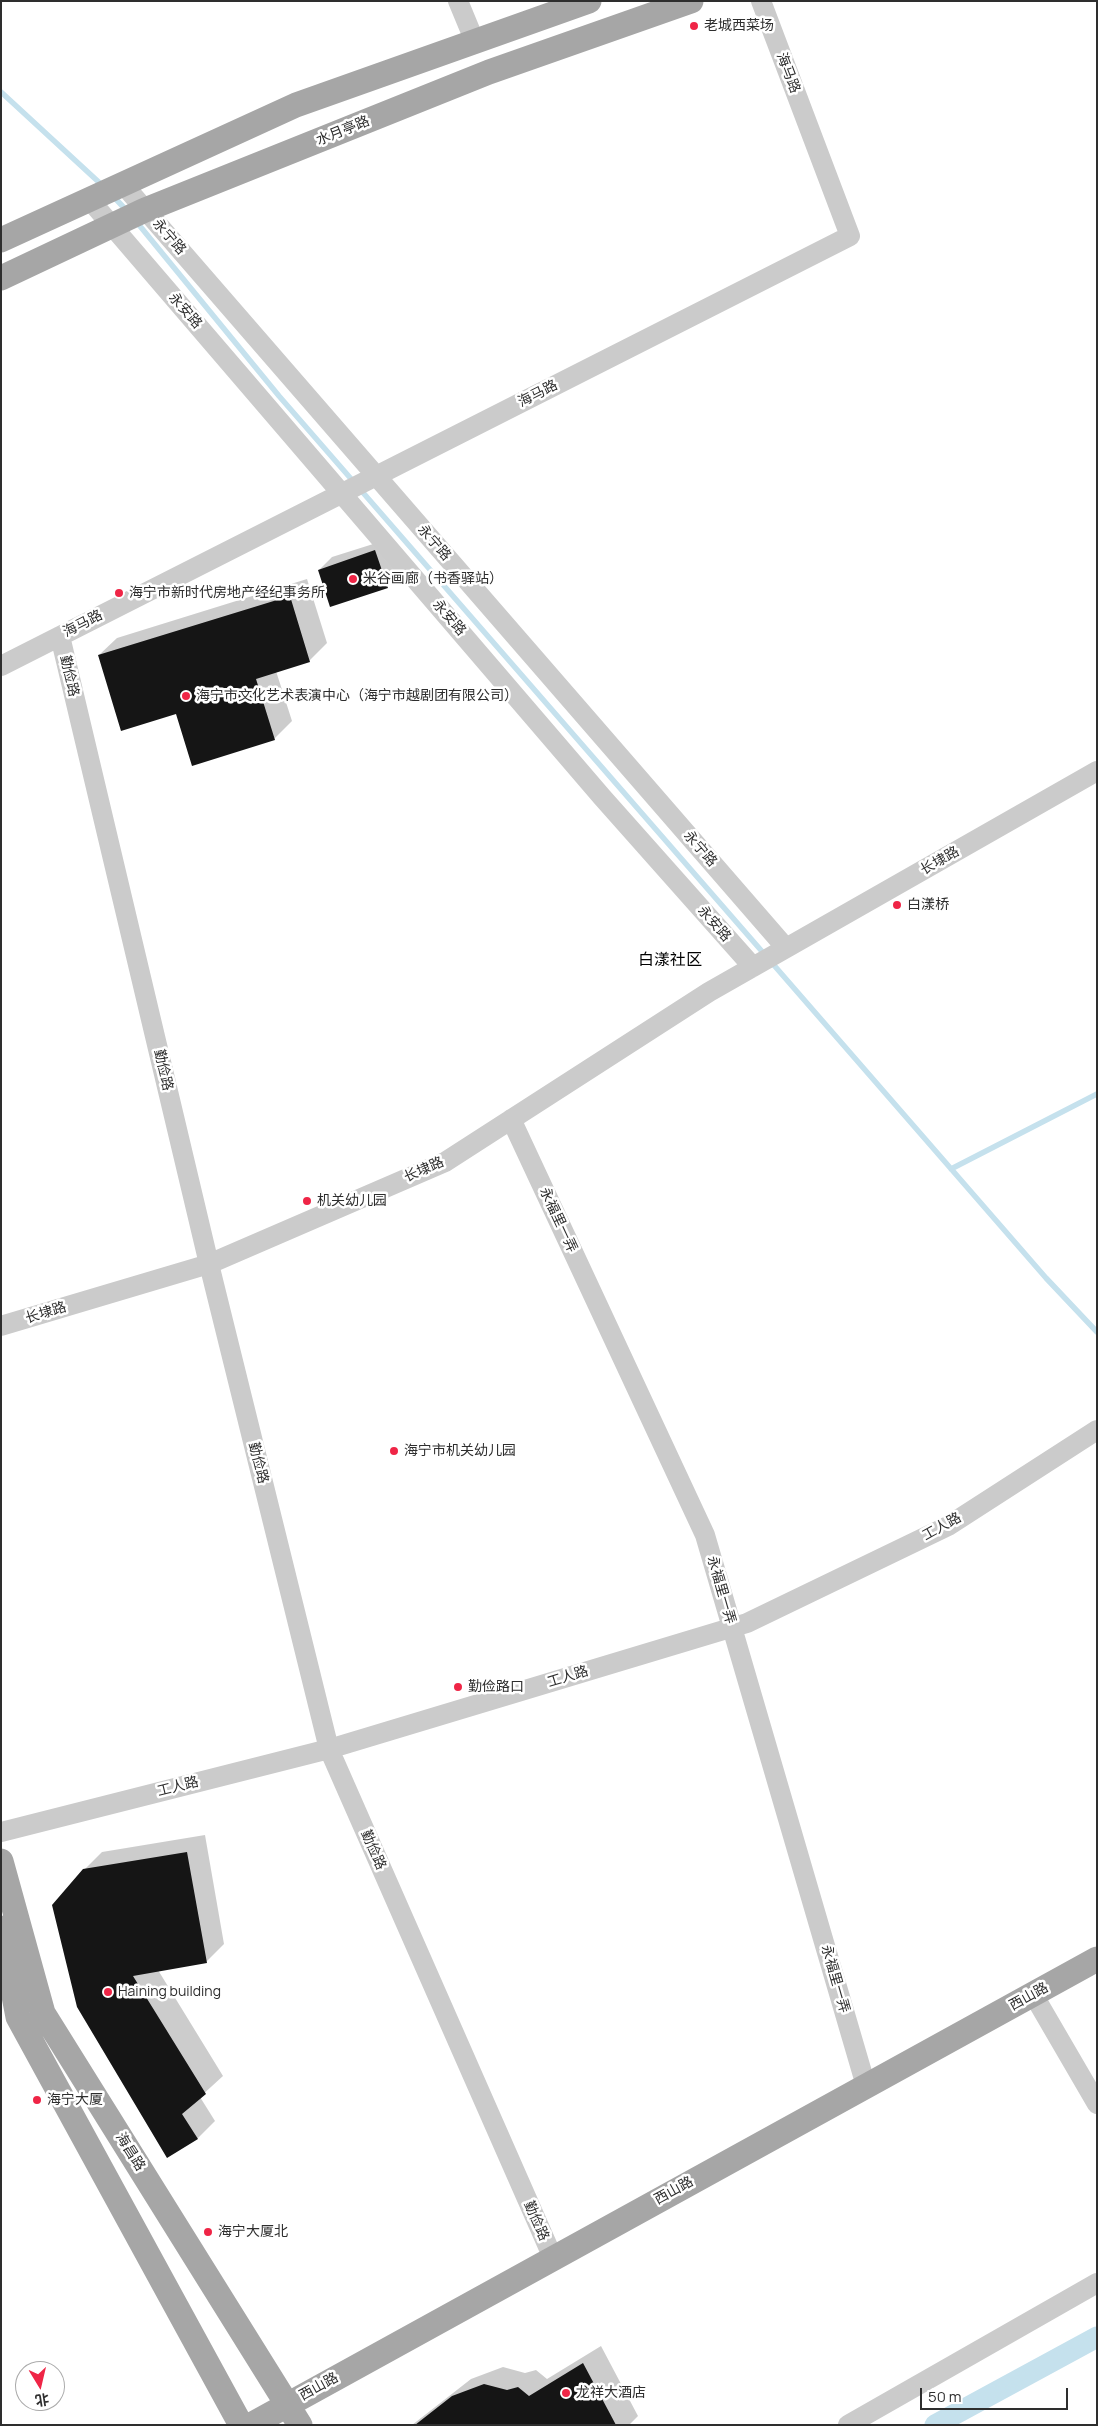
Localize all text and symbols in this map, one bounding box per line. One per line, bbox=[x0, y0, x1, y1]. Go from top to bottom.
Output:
place label: 老城西菜场 bbox=[704, 18, 774, 34]
marker: 老城西菜场 bbox=[688, 20, 700, 32]
street label: 海马路 bbox=[773, 50, 803, 96]
street label: 水月亭路 bbox=[314, 113, 372, 149]
street label: 永宁路 bbox=[149, 216, 189, 258]
street label: 永安路 bbox=[165, 290, 205, 332]
street label: 海马路 bbox=[515, 377, 561, 411]
street label: 永宁路 bbox=[414, 522, 454, 564]
place label: 米谷画廊（书香驿站） bbox=[363, 571, 503, 587]
marker: 米谷画廊（书香驿站） bbox=[347, 573, 359, 585]
place label: 海宁市新时代房地产经纪事务所 bbox=[129, 585, 325, 601]
marker: 海宁市新时代房地产经纪事务所 bbox=[113, 587, 125, 599]
street label: 永安路 bbox=[429, 597, 469, 639]
street label: 海马路 bbox=[60, 607, 106, 641]
street label: 勤俭路 bbox=[56, 654, 82, 698]
place label: 海宁市文化艺术表演中心（海宁市越剧团有限公司） bbox=[196, 688, 518, 704]
marker: 海宁市文化艺术表演中心（海宁市越剧团有限公司） bbox=[180, 690, 192, 702]
street label: 永宁路 bbox=[680, 828, 720, 870]
street label: 长埭路 bbox=[918, 843, 962, 879]
place label: 白漾桥 bbox=[907, 897, 949, 913]
marker: 白漾桥 bbox=[891, 899, 903, 911]
street label: 永安路 bbox=[694, 903, 734, 945]
district label: 白漾社区 bbox=[638, 951, 702, 971]
street label: 勤俭路 bbox=[150, 1048, 176, 1092]
street label: 长埭路 bbox=[401, 1154, 447, 1186]
street label: 永福里一弄 bbox=[536, 1185, 580, 1255]
place label: 机关幼儿园 bbox=[317, 1193, 387, 1209]
marker: 机关幼儿园 bbox=[301, 1195, 313, 1207]
street label: 长埭路 bbox=[23, 1299, 69, 1327]
street label: 勤俭路 bbox=[245, 1441, 271, 1485]
place label: 海宁市机关幼儿园 bbox=[404, 1443, 516, 1459]
marker: 海宁市机关幼儿园 bbox=[388, 1445, 400, 1457]
street label: 工人路 bbox=[920, 1509, 964, 1545]
street label: 永福里一弄 bbox=[703, 1554, 739, 1626]
street label: 工人路 bbox=[545, 1663, 591, 1691]
place label: 勤俭路口 bbox=[468, 1679, 524, 1695]
marker: 勤俭路口 bbox=[452, 1681, 464, 1693]
street label: 工人路 bbox=[156, 1774, 200, 1800]
street label: 勤俭路 bbox=[357, 1827, 389, 1873]
street label: 永福里一弄 bbox=[817, 1943, 853, 2015]
street label: 西山路 bbox=[1007, 1979, 1051, 2015]
place label: Haining building bbox=[118, 1984, 221, 2000]
marker: Haining building bbox=[102, 1986, 114, 1998]
place label: 海宁大厦 bbox=[47, 2092, 103, 2108]
marker: 海宁大厦 bbox=[31, 2094, 43, 2106]
street label: 海昌路 bbox=[112, 2130, 148, 2174]
street label: 西山路 bbox=[652, 2173, 696, 2209]
street label: 勤俭路 bbox=[520, 2198, 552, 2244]
place label: 海宁大厦北 bbox=[218, 2224, 288, 2240]
marker: 海宁大厦北 bbox=[202, 2226, 214, 2238]
north arrow bbox=[15, 2361, 65, 2411]
street label: 西山路 bbox=[297, 2369, 341, 2405]
scale bar bbox=[923, 2378, 1070, 2410]
place label: 龙祥大酒店 bbox=[576, 2385, 646, 2401]
text: 50 m bbox=[928, 2386, 962, 2407]
marker: 龙祥大酒店 bbox=[560, 2387, 572, 2399]
text: 北 bbox=[34, 2390, 51, 2411]

